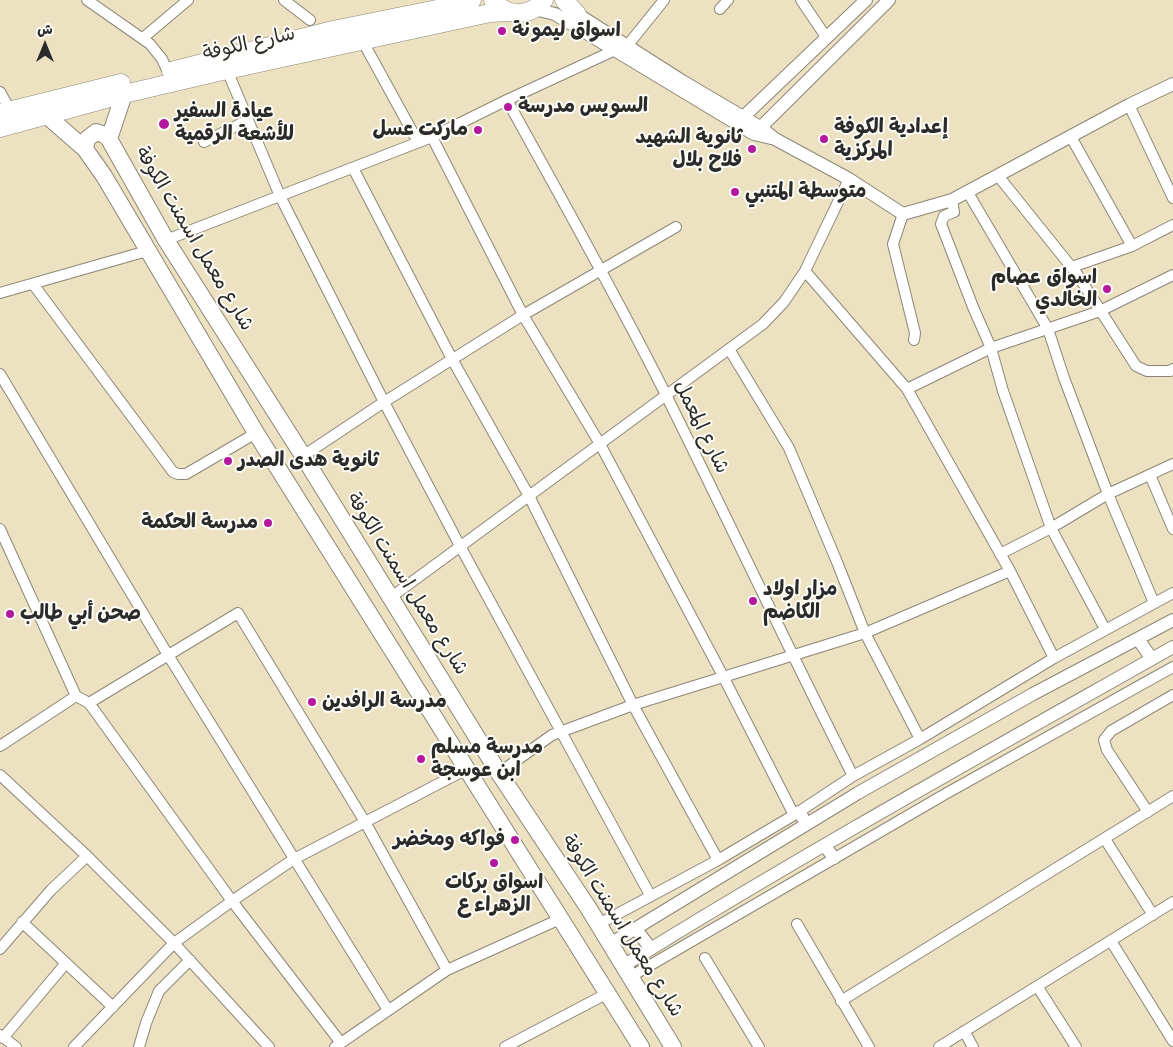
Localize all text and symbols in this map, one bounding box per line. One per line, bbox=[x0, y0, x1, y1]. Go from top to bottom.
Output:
place label: اسواق ليمونة bbox=[512, 19, 621, 43]
north arrow bbox=[20, 20, 70, 70]
text: ش bbox=[37, 21, 53, 38]
street label: شارع الكوفة bbox=[200, 22, 298, 66]
marker: اسواق ليمونة bbox=[496, 25, 508, 37]
place label: السويس مدرسة bbox=[518, 95, 648, 119]
place label: عيادة السفير للأشعة الرقمية bbox=[175, 100, 294, 147]
marker: السويس مدرسة bbox=[502, 101, 514, 113]
place label: إعدادية الكوفة المركزية bbox=[834, 116, 948, 163]
marker: عيادة السفير للأشعة الرقمية bbox=[157, 117, 171, 131]
place label: ماركت عسل bbox=[372, 118, 468, 142]
marker: ماركت عسل bbox=[472, 124, 484, 136]
place label: ثانوية الشهيد فلاح بلال bbox=[635, 126, 742, 173]
marker: إعدادية الكوفة المركزية bbox=[818, 133, 830, 145]
street label: شارع معمل اسمنت الكوفة bbox=[129, 142, 259, 336]
marker: ثانوية الشهيد فلاح بلال bbox=[746, 143, 758, 155]
place label: متوسطة المتنبي bbox=[745, 180, 866, 204]
marker: متوسطة المتنبي bbox=[729, 186, 741, 198]
place label: اسواق عصام الخالدي bbox=[991, 266, 1097, 313]
marker: اسواق عصام الخالدي bbox=[1101, 283, 1113, 295]
street label: شارع المعمل bbox=[668, 376, 734, 478]
place label: ثانوية هدى الصدر bbox=[238, 449, 379, 473]
marker: ثانوية هدى الصدر bbox=[222, 455, 234, 467]
street label: شارع معمل اسمنت الكوفة bbox=[341, 488, 473, 680]
place label: مدرسة الحكمة bbox=[141, 511, 258, 535]
marker: مدرسة الحكمة bbox=[262, 517, 274, 529]
place label: مزار اولاد الكاضم bbox=[763, 578, 837, 625]
marker: مزار اولاد الكاضم bbox=[747, 595, 759, 607]
place label: صحن أبي طالب bbox=[20, 602, 141, 626]
marker: صحن أبي طالب bbox=[4, 608, 16, 620]
place label: مدرسة الرافدين bbox=[322, 690, 447, 714]
marker: مدرسة الرافدين bbox=[306, 696, 318, 708]
place label: مدرسة مسلم ابن عوسجة bbox=[431, 736, 543, 783]
marker: مدرسة مسلم ابن عوسجة bbox=[415, 753, 427, 765]
place label: فواكه ومخضر bbox=[393, 828, 505, 852]
street label: شارع معمل اسمنت الكوفة bbox=[556, 830, 688, 1022]
marker: فواكه ومخضر bbox=[509, 834, 521, 846]
marker: اسواق بركات الزهراء ع bbox=[488, 857, 500, 869]
place label: اسواق بركات الزهراء ع bbox=[445, 871, 543, 918]

